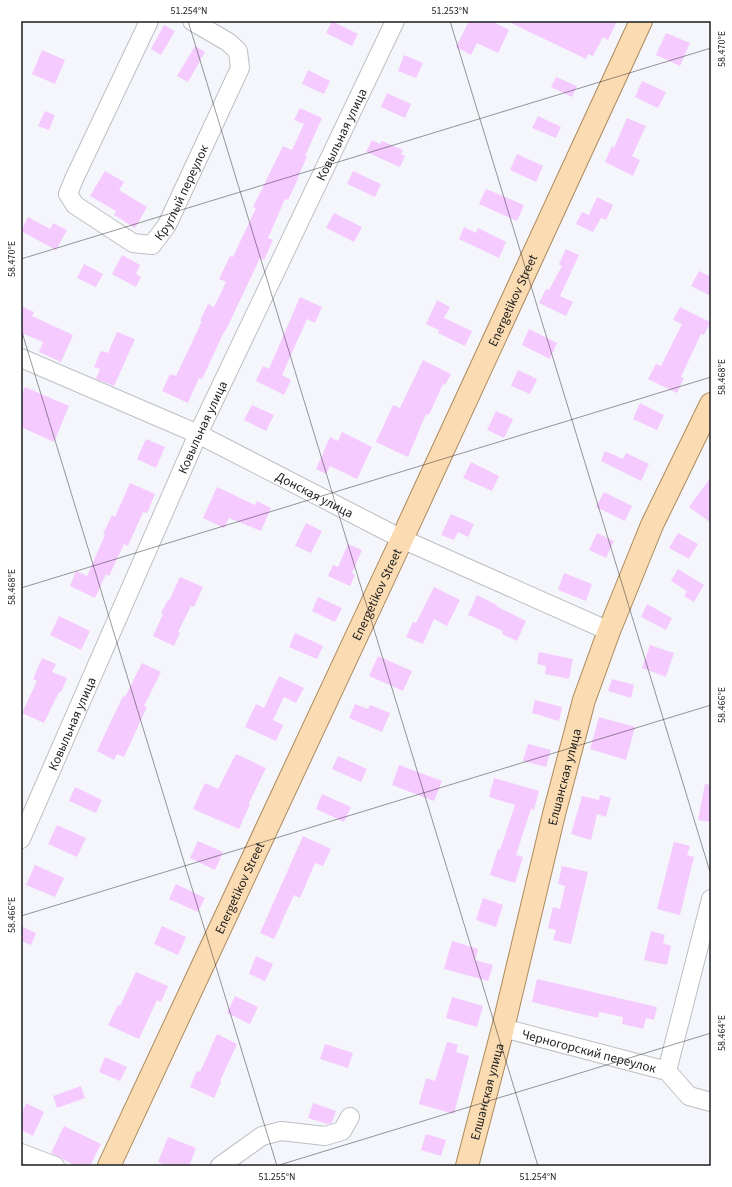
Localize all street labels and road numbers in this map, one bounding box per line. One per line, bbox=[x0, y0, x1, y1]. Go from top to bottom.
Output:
street label: Ковыльная улица bbox=[312, 86, 372, 184]
street label: Круглый переулок bbox=[150, 141, 213, 245]
street label: Energetikov Street bbox=[484, 251, 542, 350]
street label: Ковыльная улица bbox=[174, 378, 232, 477]
street label: Донская улица bbox=[272, 468, 356, 522]
street label: Energetikov Street bbox=[348, 545, 407, 644]
street label: Ковыльная улица bbox=[44, 674, 101, 774]
street label: Елшанская улица bbox=[544, 727, 586, 827]
street label: Energetikov Street bbox=[211, 839, 269, 937]
street label: Черногорский переулок bbox=[520, 1025, 659, 1078]
street label: Елшанская улица bbox=[466, 1041, 509, 1142]

